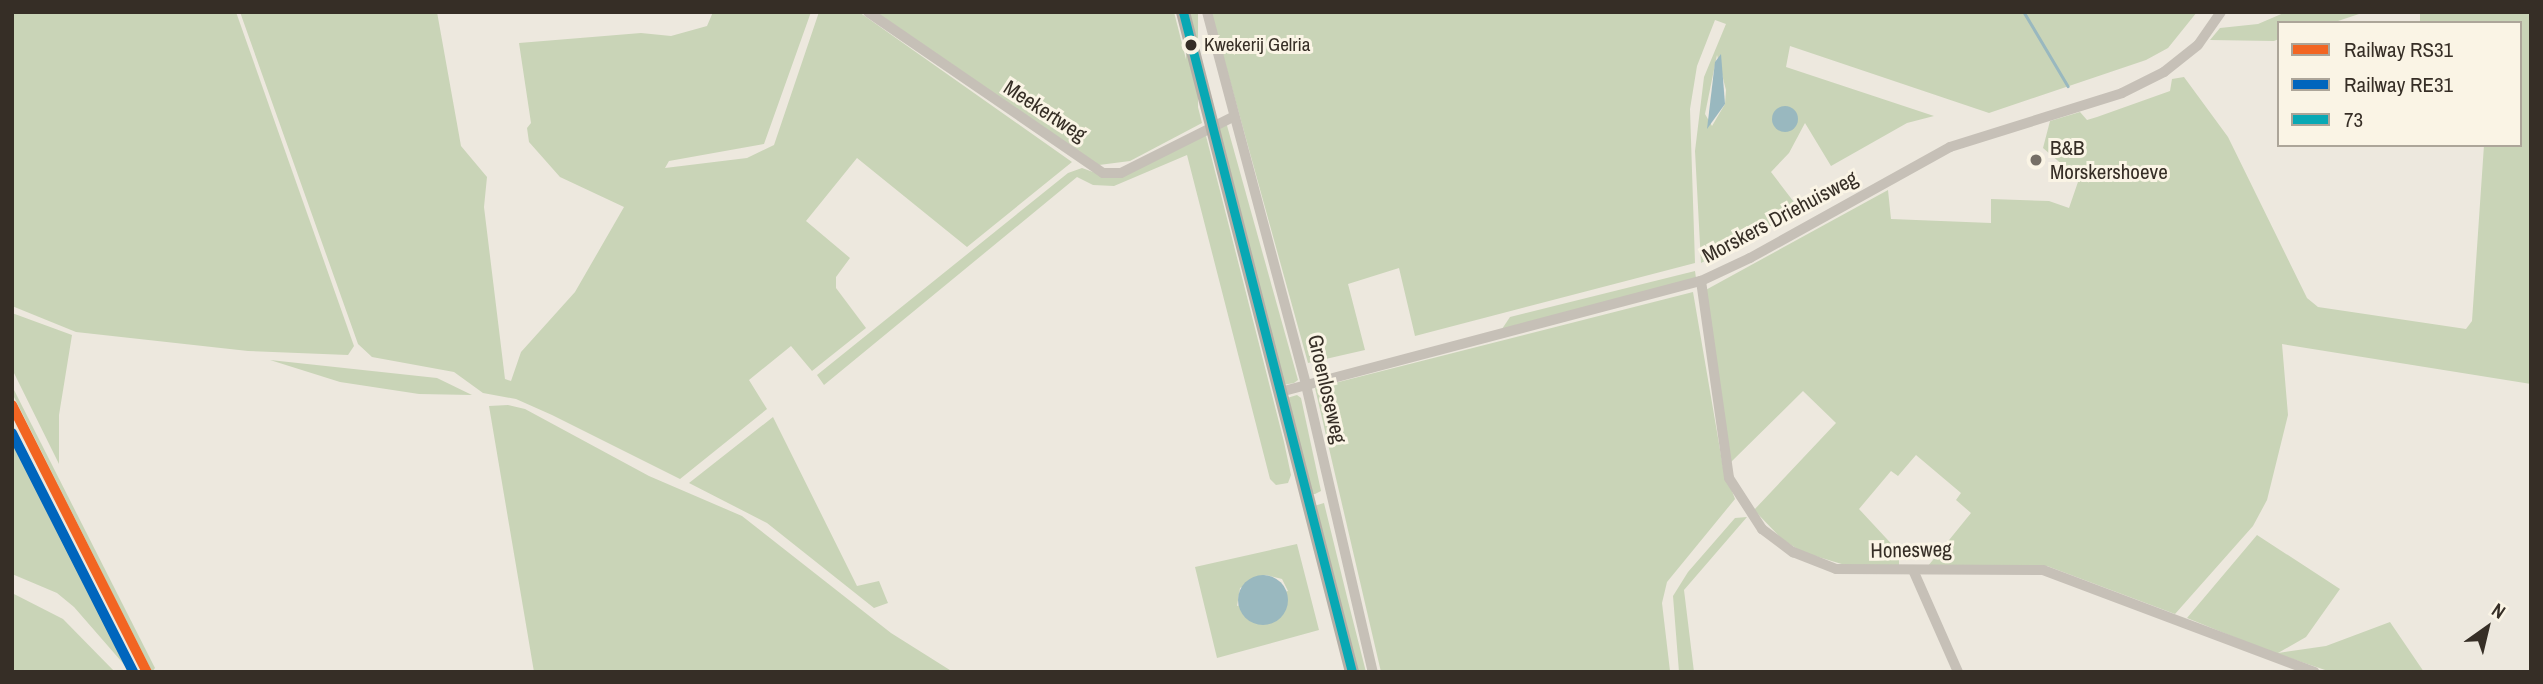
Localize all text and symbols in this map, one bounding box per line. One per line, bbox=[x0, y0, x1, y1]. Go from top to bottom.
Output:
legend bbox=[2277, 21, 2522, 147]
place label: Kwekerij Gelria bbox=[1204, 34, 1310, 56]
text: Railway RS31 bbox=[2344, 35, 2453, 64]
marker: Kwekerij Gelria bbox=[1184, 38, 1198, 52]
text: Railway RE31 bbox=[2344, 70, 2453, 99]
street label: Meekertweg bbox=[999, 75, 1091, 147]
text: 73 bbox=[2344, 105, 2363, 134]
place label: B&B Morskershoeve bbox=[2050, 135, 2168, 185]
marker: B&B Morskershoeve bbox=[2028, 152, 2044, 168]
street label: Morskers Driehuisweg bbox=[1698, 165, 1862, 269]
street label: Groenloseweg bbox=[1302, 332, 1352, 446]
street label: Honesweg bbox=[1870, 537, 1952, 563]
north arrow bbox=[2452, 593, 2522, 663]
text: N bbox=[2487, 597, 2511, 625]

